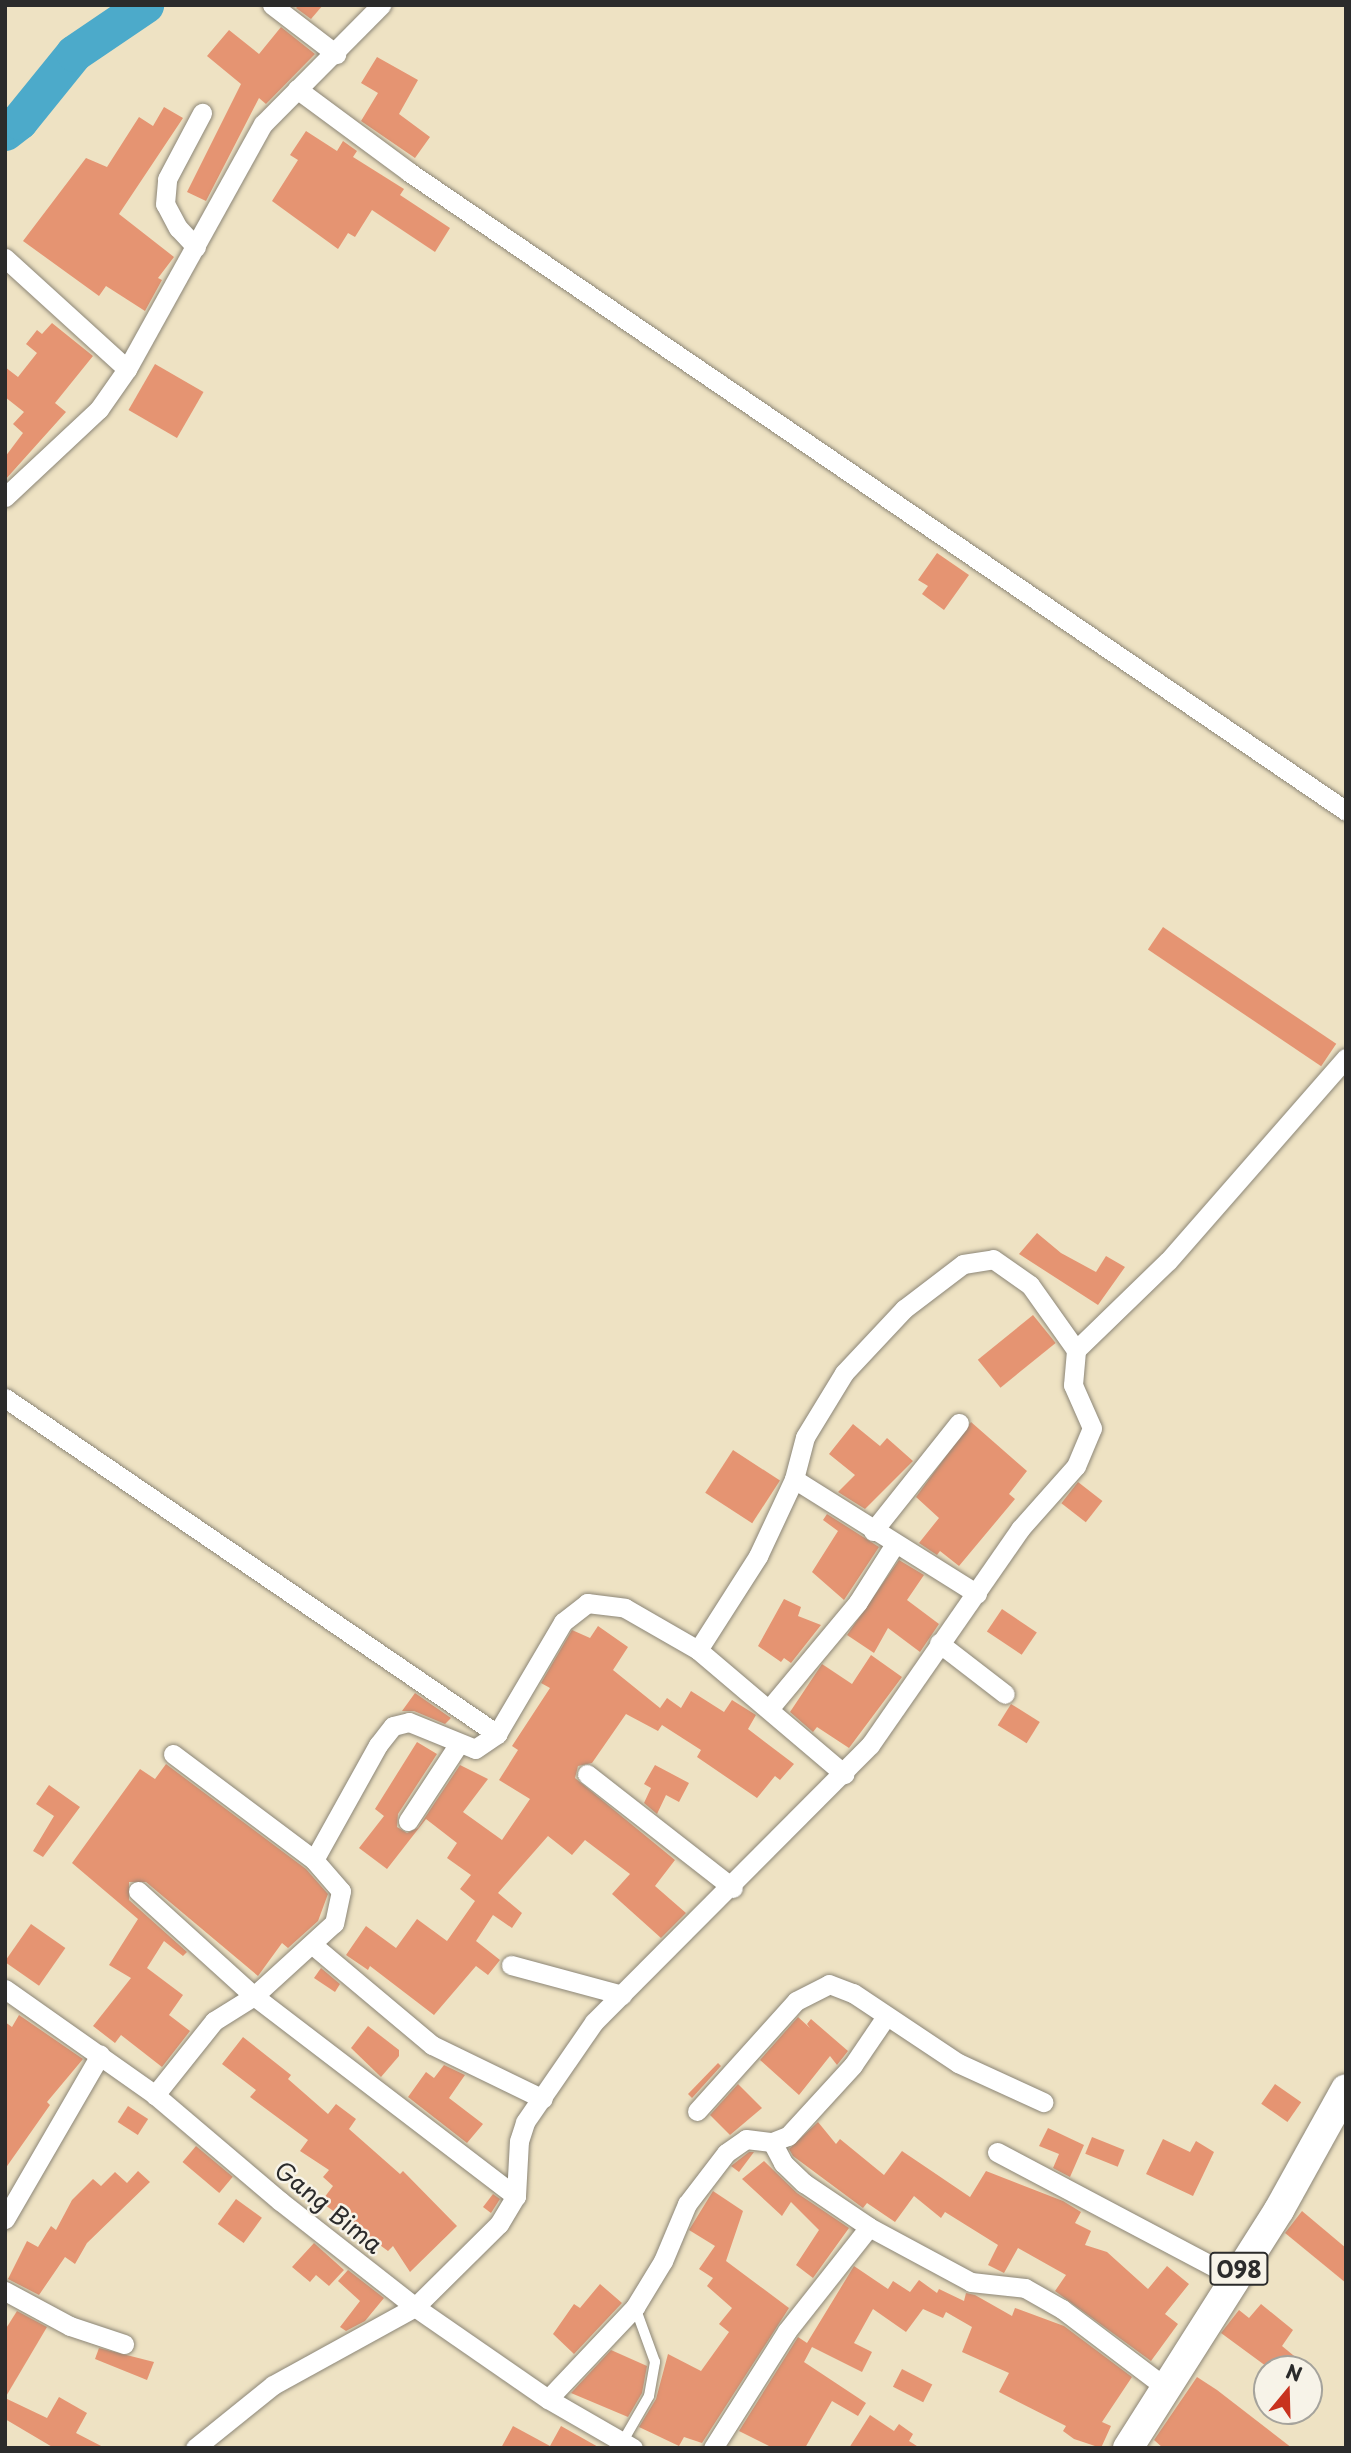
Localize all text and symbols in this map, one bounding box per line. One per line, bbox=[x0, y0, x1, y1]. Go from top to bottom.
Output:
street label: Gang Bima bbox=[269, 2155, 389, 2259]
road number: 098 bbox=[1209, 2250, 1269, 2288]
north arrow bbox=[1253, 2355, 1323, 2425]
text: N bbox=[1283, 2356, 1306, 2388]

